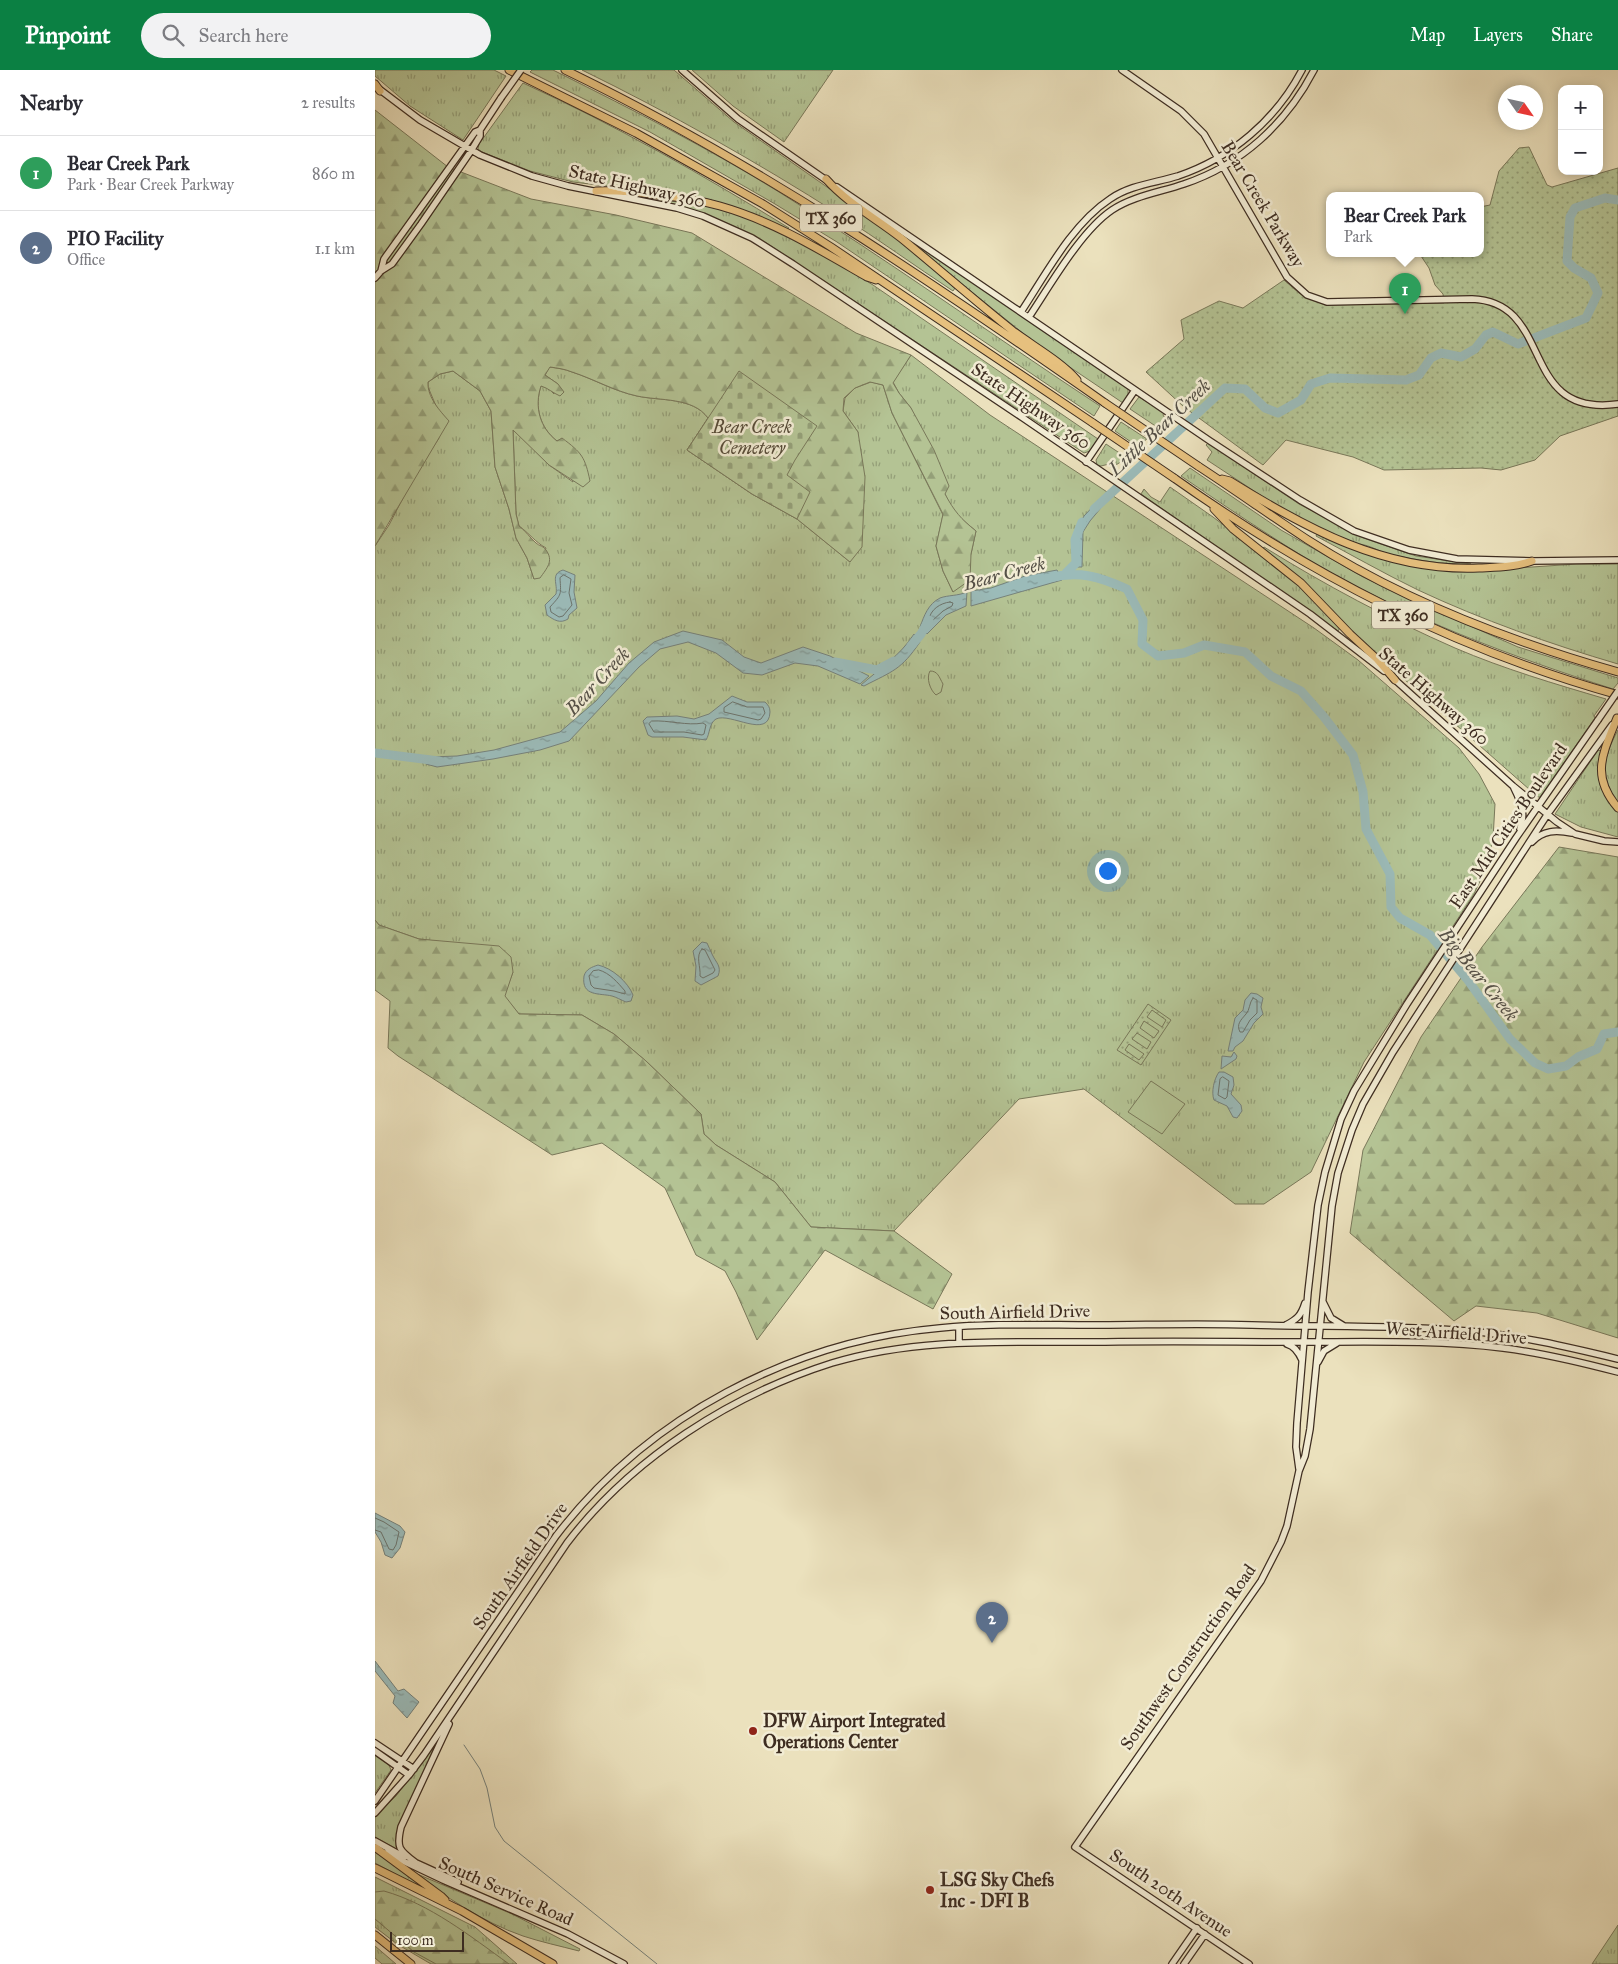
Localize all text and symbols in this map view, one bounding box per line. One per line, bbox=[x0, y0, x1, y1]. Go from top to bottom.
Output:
search box bbox=[141, 13, 491, 58]
text: Pinpoint bbox=[25, 20, 111, 50]
icon: search bbox=[159, 21, 187, 49]
text: Search here bbox=[199, 24, 289, 47]
text: Map bbox=[1410, 24, 1445, 46]
text: Layers bbox=[1473, 24, 1523, 46]
text: Share bbox=[1551, 24, 1593, 46]
north arrow bbox=[1498, 85, 1543, 130]
map controls bbox=[1558, 85, 1603, 175]
button: + bbox=[1558, 85, 1603, 130]
text: Nearby bbox=[20, 90, 83, 116]
text: 2 results bbox=[301, 93, 355, 112]
button: − bbox=[1558, 130, 1603, 175]
street label: Bear Creek Parkway bbox=[1217, 137, 1310, 272]
text: Bear Creek Park bbox=[67, 152, 190, 175]
street label: State Highway 360 bbox=[567, 160, 707, 213]
text: 1 bbox=[33, 164, 39, 183]
text: 860 m bbox=[312, 164, 355, 183]
text: Park · Bear Creek Parkway bbox=[67, 175, 234, 194]
popup bbox=[1326, 192, 1484, 257]
road number: TX 360 bbox=[800, 204, 862, 232]
text: Bear Creek Park bbox=[1344, 204, 1466, 227]
text: PIO Facility bbox=[67, 227, 163, 250]
text: Park bbox=[1344, 227, 1373, 246]
text: 2 bbox=[32, 239, 40, 258]
text: 1.1 km bbox=[315, 239, 355, 258]
text: Office bbox=[67, 250, 105, 269]
pin: 1 bbox=[1389, 273, 1421, 314]
street label: State Highway 360 bbox=[967, 358, 1095, 455]
water label: Little Bear Creek bbox=[1103, 374, 1216, 481]
park label: Bear Creek Cemetery bbox=[711, 416, 792, 459]
water label: Bear Creek bbox=[960, 551, 1048, 596]
road number: TX 360 bbox=[1372, 602, 1434, 628]
water label: Bear Creek bbox=[560, 642, 635, 721]
street label: State Highway 360 bbox=[1374, 642, 1494, 751]
street label: East Mid Cities Boulevard bbox=[1444, 739, 1572, 913]
your location bbox=[1095, 858, 1121, 884]
water label: Big Bear Creek bbox=[1433, 922, 1524, 1026]
street label: South Airfield Drive bbox=[940, 1300, 1090, 1324]
street label: West Airfield Drive bbox=[1385, 1317, 1527, 1349]
street label: South Airfield Drive bbox=[468, 1498, 572, 1634]
street label: Southwest Construction Road bbox=[1115, 1560, 1261, 1754]
pin: 2 bbox=[976, 1602, 1008, 1643]
place label: DFW Airport Integrated Operations Center bbox=[763, 1710, 947, 1754]
marker: DFW Airport Integrated Operations Center bbox=[747, 1725, 759, 1737]
street label: South 20th Avenue bbox=[1106, 1844, 1236, 1942]
street label: South Service Road bbox=[435, 1851, 577, 1931]
place label: LSG Sky Chefs Inc - DFI B bbox=[940, 1869, 1054, 1912]
marker: LSG Sky Chefs Inc - DFI B bbox=[924, 1884, 936, 1896]
scale bar bbox=[390, 1929, 464, 1952]
text: 100 m bbox=[397, 1932, 434, 1949]

